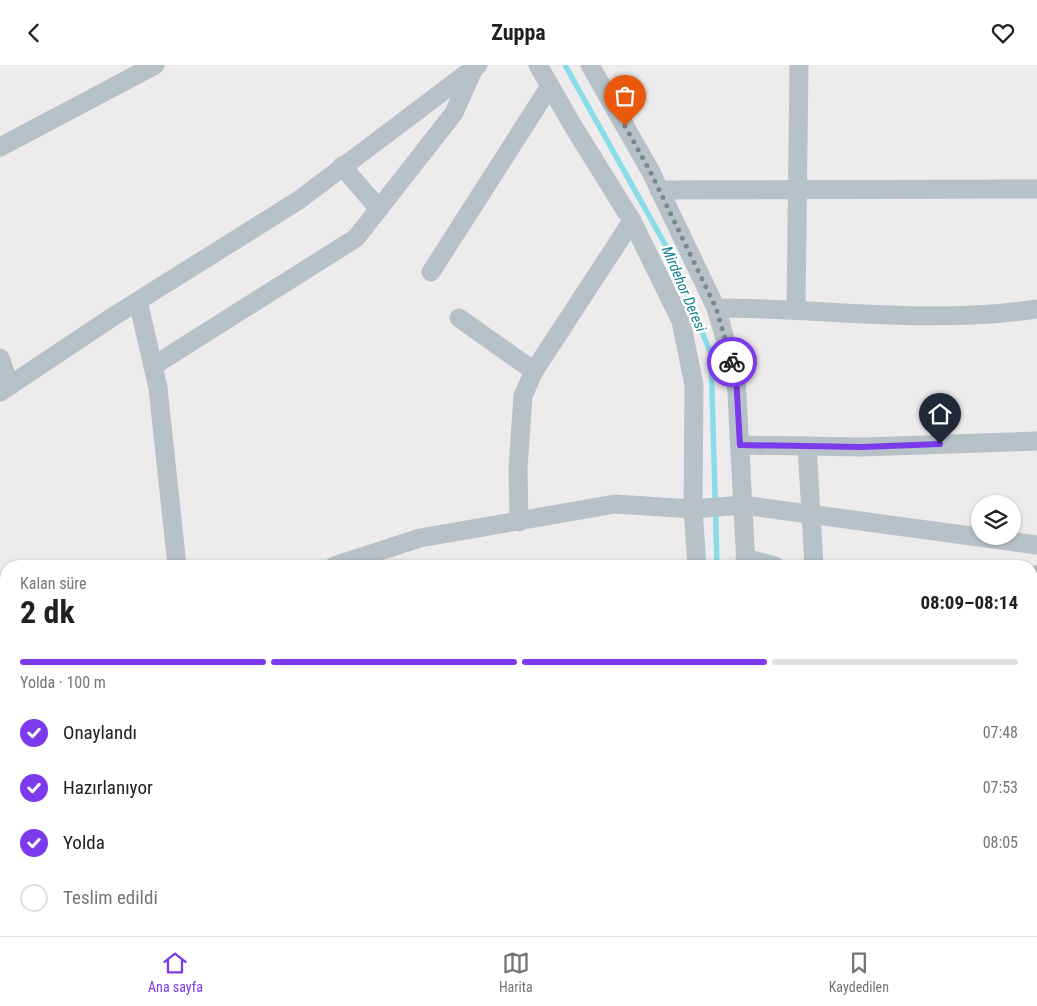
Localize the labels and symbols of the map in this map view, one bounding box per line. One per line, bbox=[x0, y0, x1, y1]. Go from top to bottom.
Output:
pin bbox=[604, 75, 646, 126]
water label: Mirdehor Deresi bbox=[658, 244, 710, 335]
courier bbox=[707, 337, 757, 387]
pin bbox=[919, 393, 961, 444]

